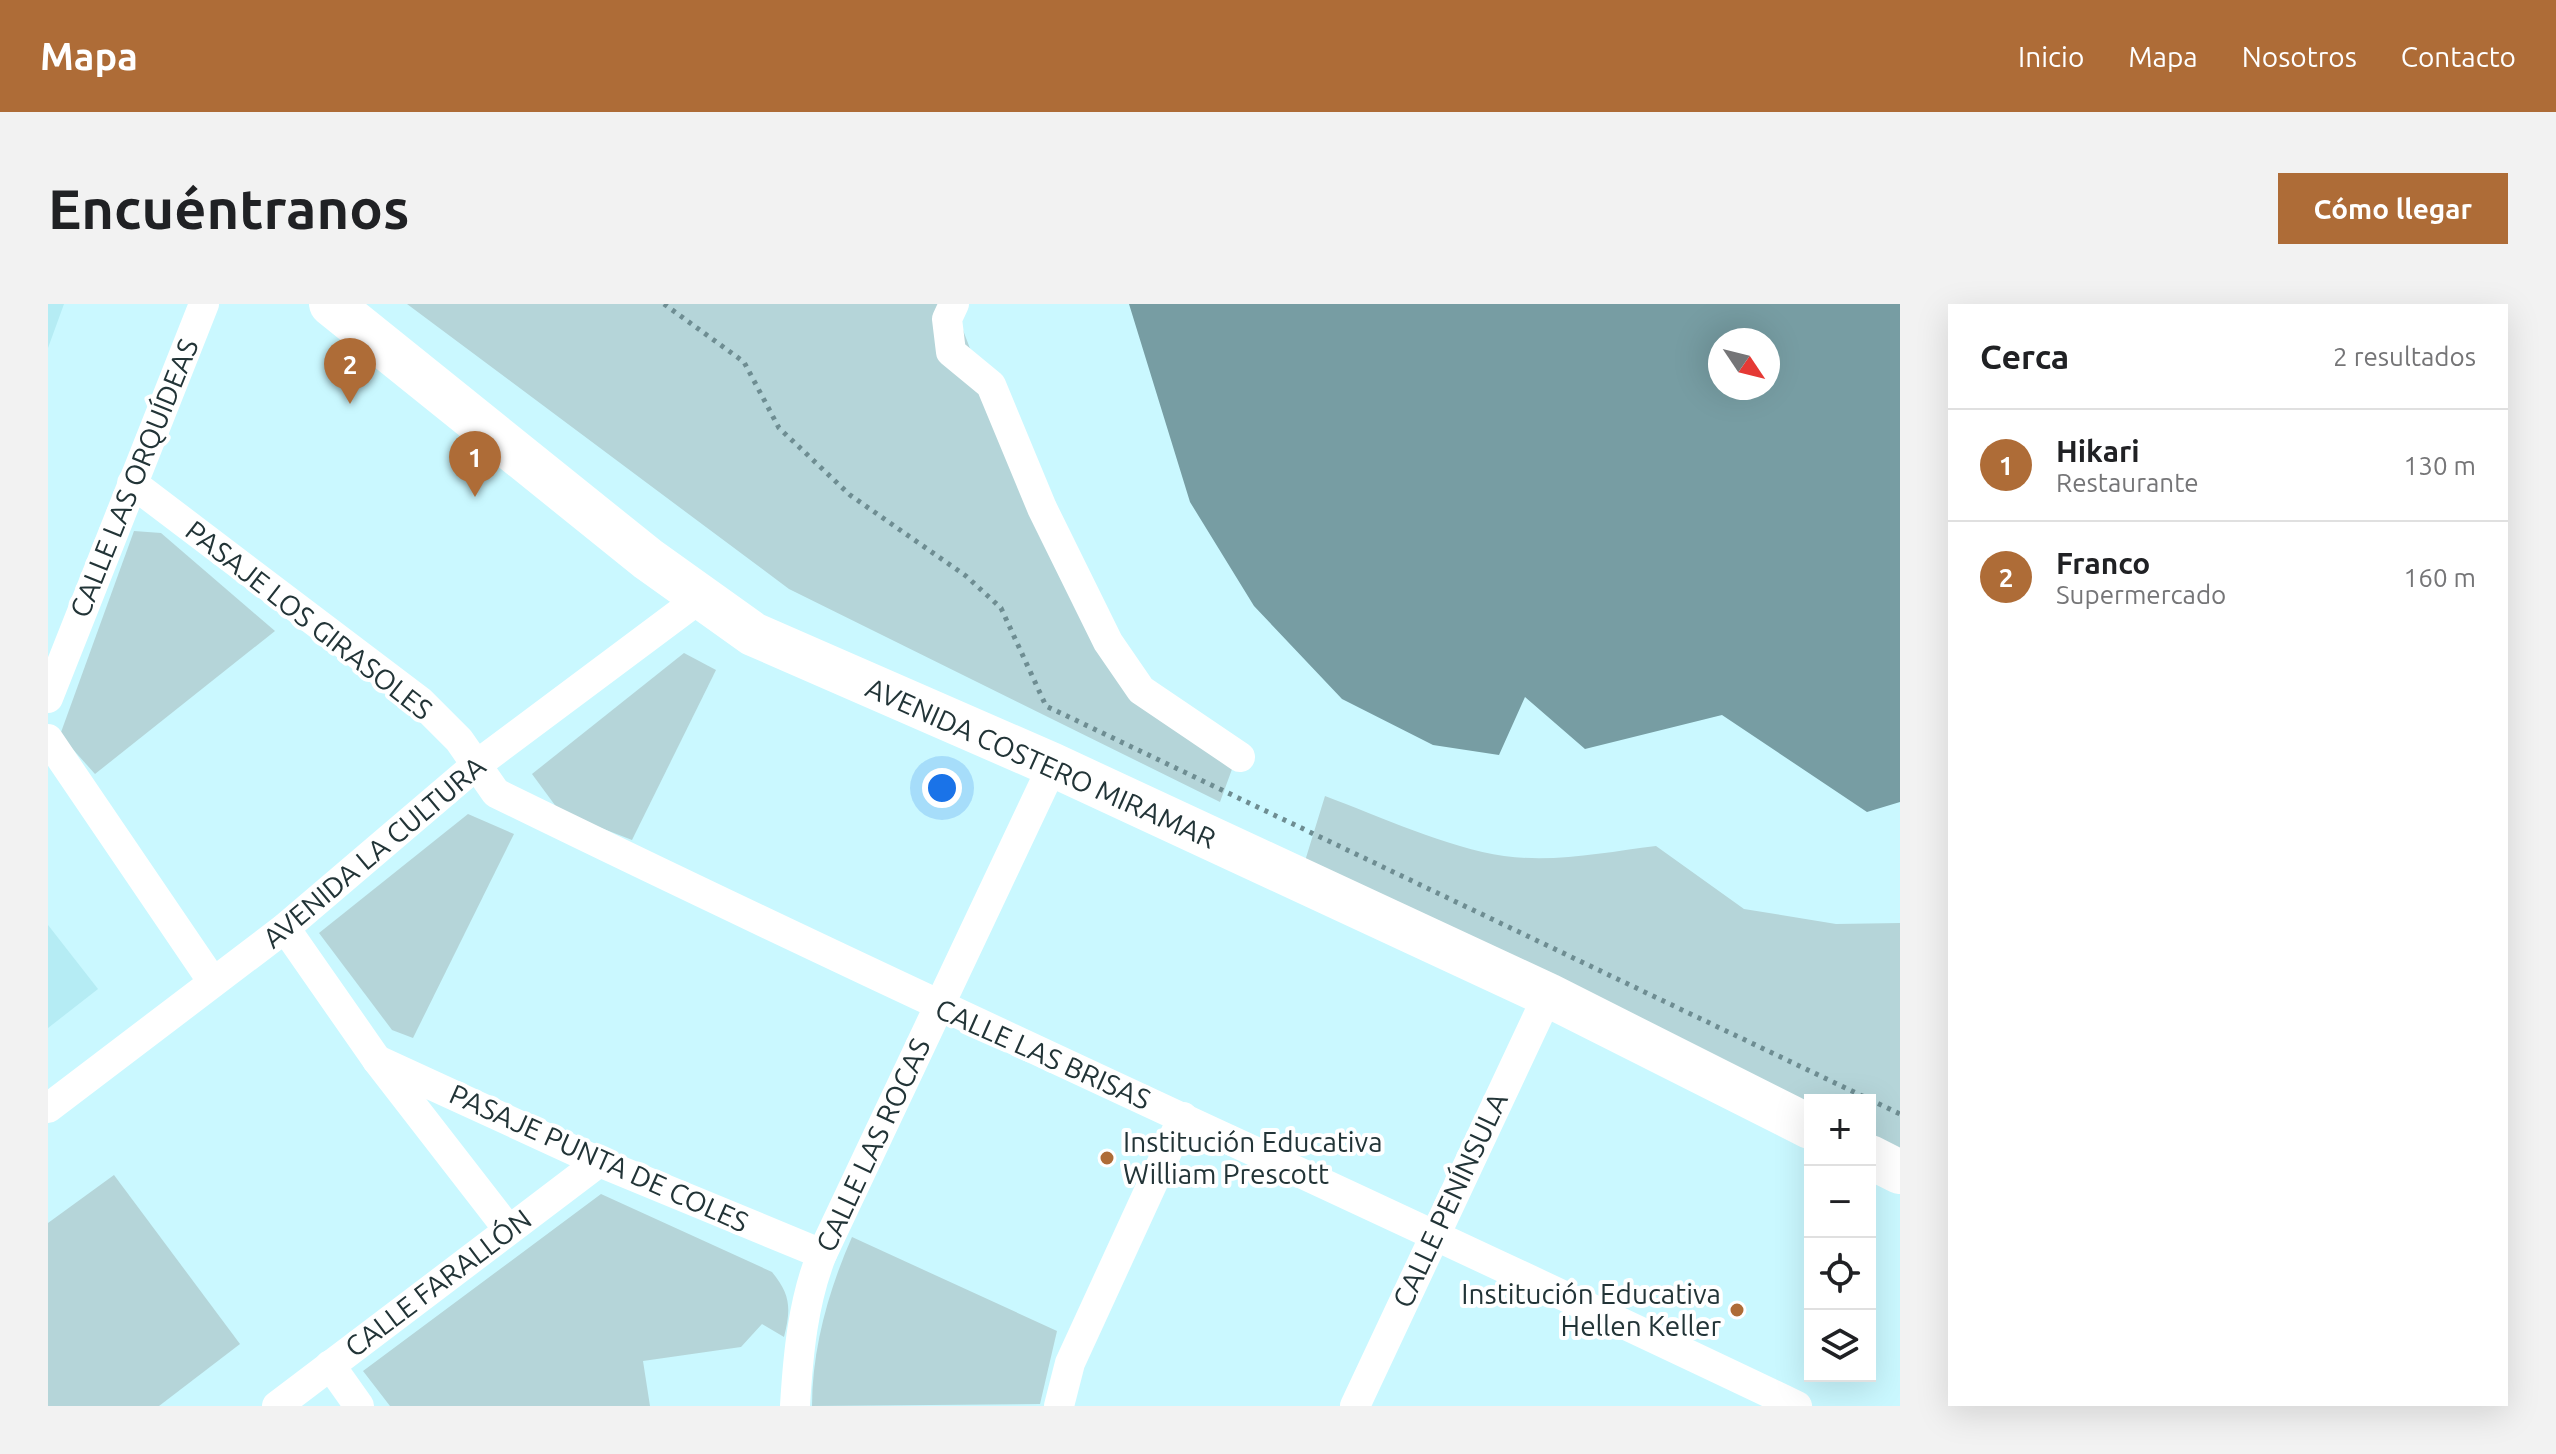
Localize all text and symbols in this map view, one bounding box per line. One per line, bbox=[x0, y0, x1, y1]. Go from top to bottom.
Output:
text: Mapa bbox=[40, 35, 138, 77]
text: Inicio bbox=[2018, 41, 2084, 72]
text: Mapa bbox=[2128, 41, 2198, 72]
text: Nosotros bbox=[2242, 41, 2357, 72]
text: Contacto bbox=[2401, 41, 2516, 72]
button: Cómo llegar bbox=[2278, 173, 2508, 244]
text: Encuéntranos bbox=[48, 177, 409, 240]
north arrow bbox=[1708, 328, 1780, 400]
street label: CALLE LAS ORQUÍDEAS bbox=[62, 334, 204, 622]
text: Cerca bbox=[1980, 337, 2069, 375]
pin: 2 bbox=[324, 338, 376, 404]
text: 2 resultados bbox=[2333, 342, 2476, 371]
pin: 1 bbox=[449, 431, 501, 497]
text: Hikari bbox=[2056, 434, 2140, 468]
text: 1 bbox=[1999, 451, 2013, 480]
text: 130 m bbox=[2404, 451, 2476, 480]
text: Restaurante bbox=[2056, 468, 2199, 497]
street label: PASAJE LOS GIRASOLES bbox=[180, 514, 438, 725]
text: Franco bbox=[2056, 546, 2150, 580]
text: 2 bbox=[1999, 563, 2013, 592]
text: 160 m bbox=[2404, 563, 2476, 592]
text: Supermercado bbox=[2056, 580, 2226, 609]
street label: AVENIDA COSTERO MIRAMAR bbox=[862, 671, 1221, 854]
street label: AVENIDA LA CULTURA bbox=[256, 750, 491, 954]
your location bbox=[922, 768, 962, 808]
street label: CALLE LAS BRISAS bbox=[931, 992, 1155, 1115]
street label: CALLE LAS ROCAS bbox=[810, 1033, 936, 1256]
street label: PASAJE PUNTA DE COLES bbox=[445, 1078, 753, 1237]
street label: CALLE PENÍNSULA bbox=[1385, 1087, 1513, 1312]
map controls bbox=[1804, 1094, 1876, 1382]
button: + bbox=[1804, 1094, 1876, 1166]
place label: Institución Educativa William Prescott bbox=[1123, 1126, 1383, 1189]
marker: Institución Educativa William Prescott bbox=[1098, 1149, 1116, 1167]
button: − bbox=[1804, 1166, 1876, 1238]
street label: CALLE FARALLÓN bbox=[338, 1202, 537, 1362]
button: locate bbox=[1804, 1238, 1876, 1310]
place label: Institución Educativa Hellen Keller bbox=[1461, 1278, 1721, 1341]
marker: Institución Educativa Hellen Keller bbox=[1728, 1301, 1746, 1319]
button: layers bbox=[1804, 1310, 1876, 1382]

